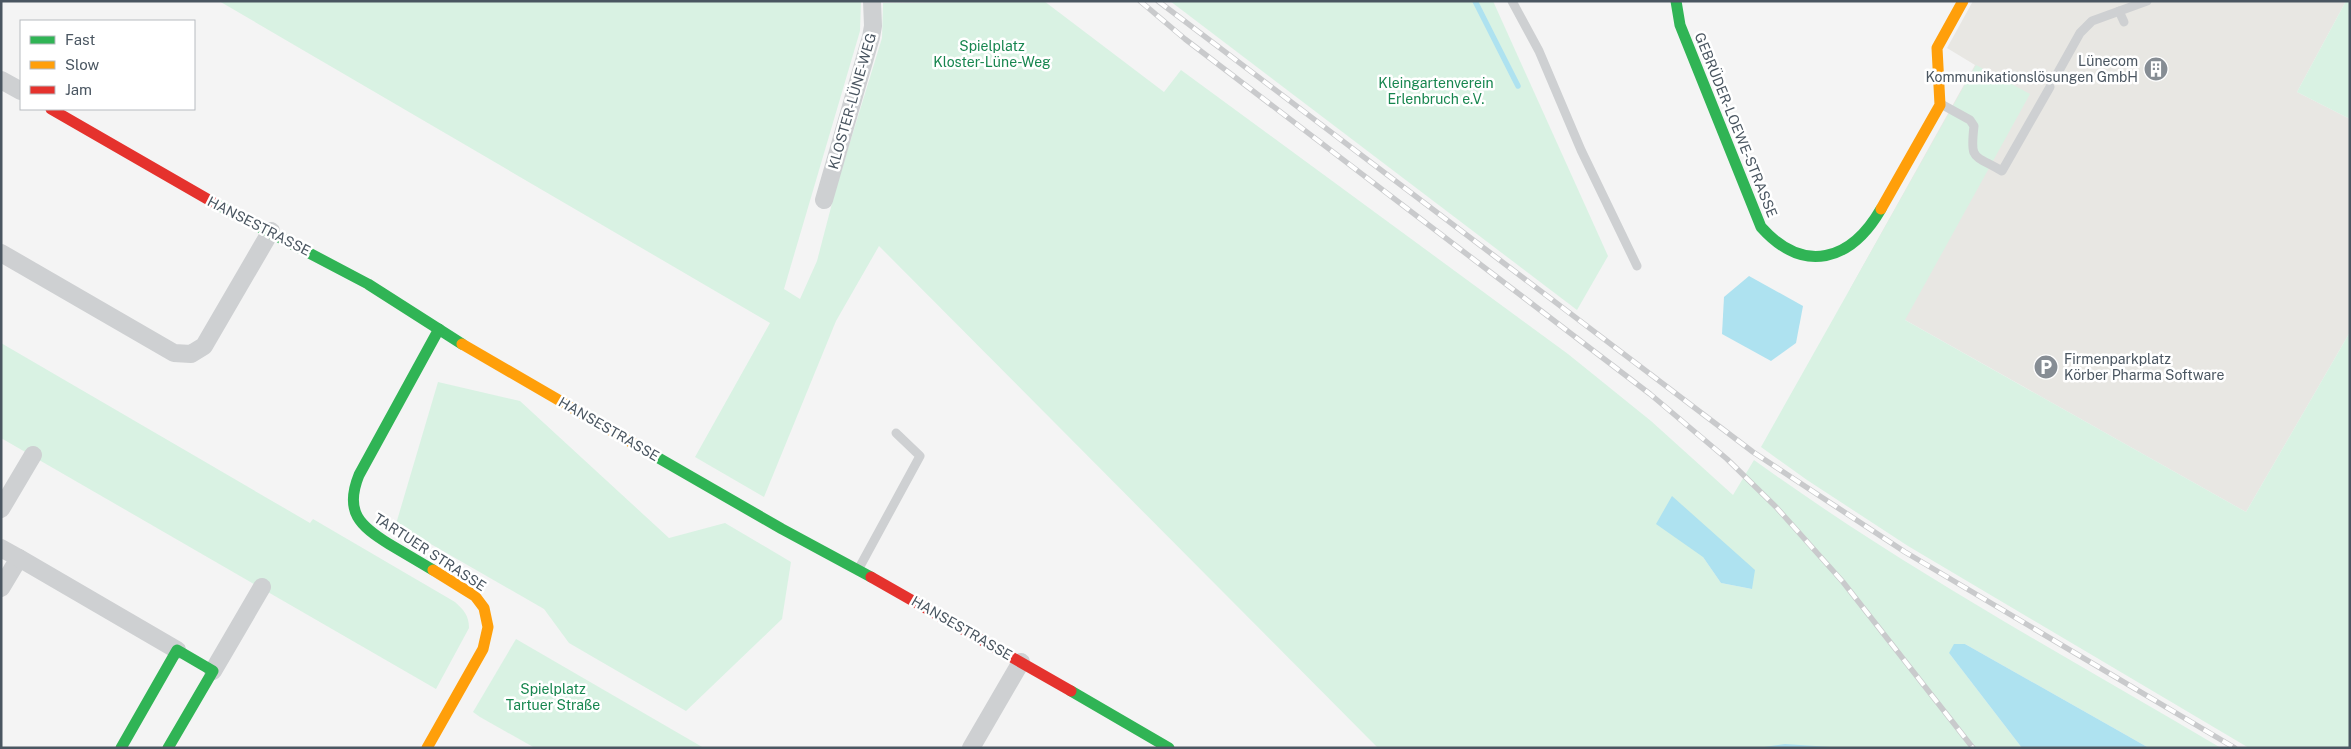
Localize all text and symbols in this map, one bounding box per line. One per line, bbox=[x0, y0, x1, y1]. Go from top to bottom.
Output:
legend bbox=[20, 20, 195, 110]
street label: GEBRÜDER-LOEWE-STRASSE bbox=[1692, 29, 1782, 220]
street label: KLOSTER-LÜNE-WEG bbox=[823, 30, 879, 171]
text: Fast bbox=[65, 31, 95, 48]
park label: Spielplatz Kloster-Lüne-Weg bbox=[933, 38, 1051, 70]
place label: Lünecom Kommunikationslösungen GmbH bbox=[1925, 53, 2138, 85]
text: Slow bbox=[65, 56, 100, 73]
building icon: Lünecom Kommunikationslösungen GmbH bbox=[2143, 56, 2169, 82]
park label: Kleingartenverein Erlenbruch e.V. bbox=[1378, 75, 1494, 107]
text: Jam bbox=[65, 81, 92, 98]
street label: HANSESTRASSE bbox=[205, 193, 313, 259]
place label: Firmenparkplatz Körber Pharma Software bbox=[2064, 351, 2225, 383]
parking icon: Firmenparkplatz Körber Pharma Software bbox=[2033, 354, 2059, 380]
street label: HANSESTRASSE bbox=[556, 394, 662, 464]
street label: TARTUER STRASSE bbox=[371, 510, 489, 594]
street label: HANSESTRASSE bbox=[909, 593, 1015, 663]
park label: Spielplatz Tartuer Straße bbox=[506, 681, 600, 713]

